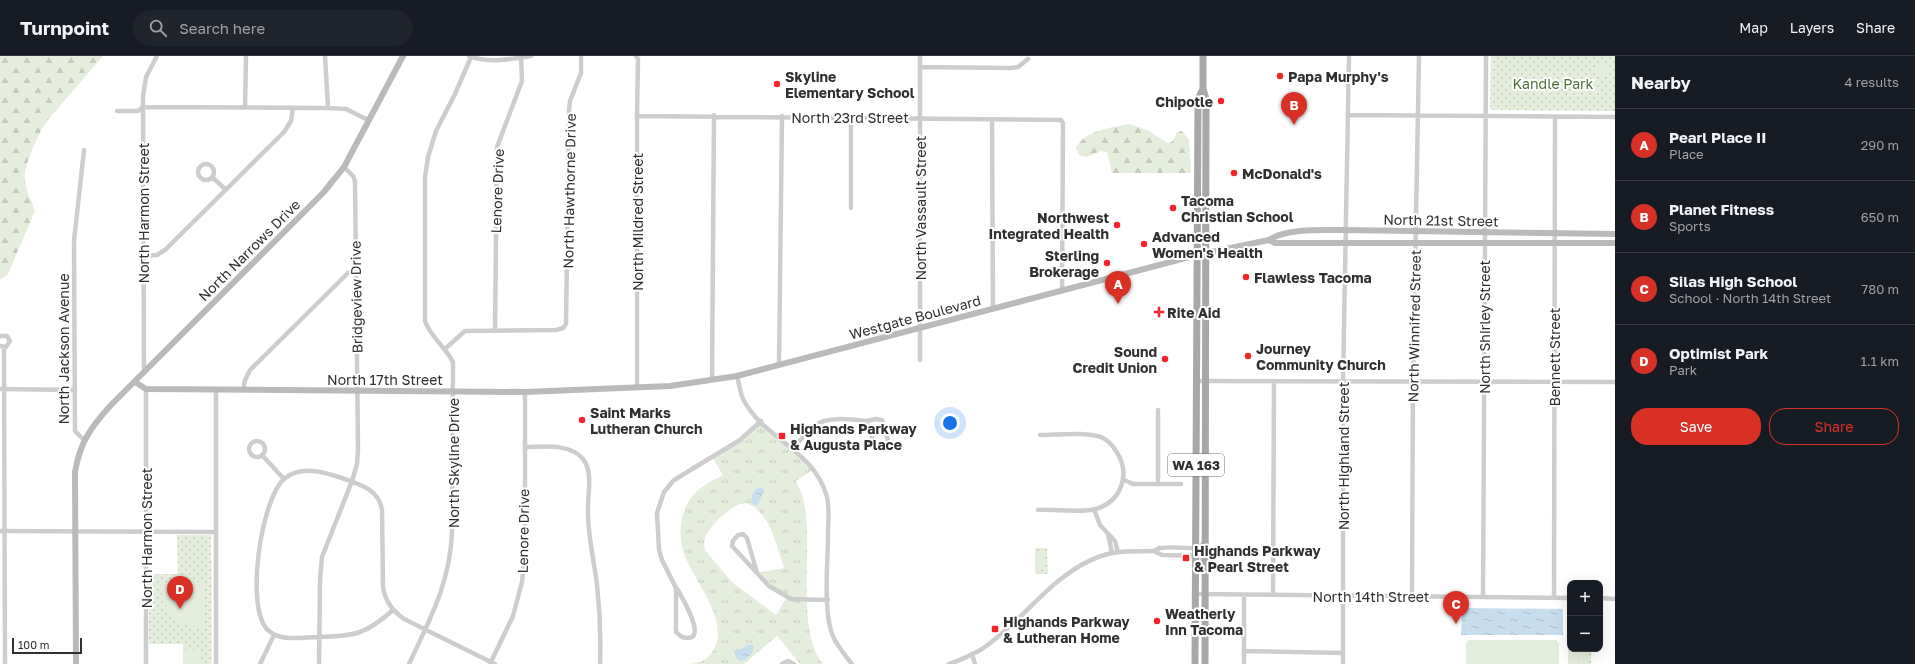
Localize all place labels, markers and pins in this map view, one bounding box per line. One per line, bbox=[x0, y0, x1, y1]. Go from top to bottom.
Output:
place label: Skyline Elementary School bbox=[785, 68, 915, 101]
place label: Papa Murphy's bbox=[1288, 68, 1389, 85]
marker: Papa Murphy's bbox=[1275, 71, 1285, 81]
marker: Skyline Elementary School bbox=[772, 79, 782, 89]
pin: B bbox=[1281, 92, 1307, 125]
place label: Chipotle bbox=[1155, 93, 1213, 110]
marker: Chipotle bbox=[1216, 96, 1226, 106]
place label: McDonald's bbox=[1242, 165, 1322, 182]
marker: McDonald's bbox=[1229, 168, 1239, 178]
place label: Tacoma Christian School bbox=[1181, 192, 1294, 225]
marker: Tacoma Christian School bbox=[1168, 203, 1178, 213]
place label: Northwest Integrated Health bbox=[988, 209, 1109, 242]
marker: Northwest Integrated Health bbox=[1112, 220, 1122, 230]
place label: Advanced Women's Health bbox=[1152, 228, 1263, 261]
marker: Advanced Women's Health bbox=[1139, 239, 1149, 249]
place label: Sterling Brokerage bbox=[1029, 247, 1099, 280]
marker: Sterling Brokerage bbox=[1102, 258, 1112, 268]
place label: Flawless Tacoma bbox=[1254, 269, 1372, 286]
pin: A bbox=[1105, 271, 1131, 304]
marker: Flawless Tacoma bbox=[1241, 272, 1251, 282]
place label: Rite Aid bbox=[1167, 304, 1220, 321]
marker: Rite Aid bbox=[1154, 307, 1164, 317]
place label: Journey Community Church bbox=[1256, 340, 1386, 373]
place label: Sound Credit Union bbox=[1073, 343, 1157, 376]
marker: Journey Community Church bbox=[1243, 351, 1253, 361]
marker: Sound Credit Union bbox=[1160, 354, 1170, 364]
place label: Saint Marks Lutheran Church bbox=[590, 404, 702, 437]
marker: Saint Marks Lutheran Church bbox=[577, 415, 587, 425]
place label: Highands Parkway & Augusta Place bbox=[790, 420, 917, 453]
marker: Highands Parkway & Augusta Place bbox=[777, 431, 787, 441]
place label: Highands Parkway & Pearl Street bbox=[1194, 542, 1321, 575]
marker: Highands Parkway & Pearl Street bbox=[1181, 553, 1191, 563]
pin: D bbox=[167, 576, 193, 609]
pin: C bbox=[1443, 591, 1469, 624]
place label: Weatherly Inn Tacoma bbox=[1165, 605, 1243, 638]
place label: Highands Parkway & Lutheran Home bbox=[1003, 613, 1130, 646]
marker: Weatherly Inn Tacoma bbox=[1152, 616, 1162, 626]
marker: Highands Parkway & Lutheran Home bbox=[990, 624, 1000, 634]

